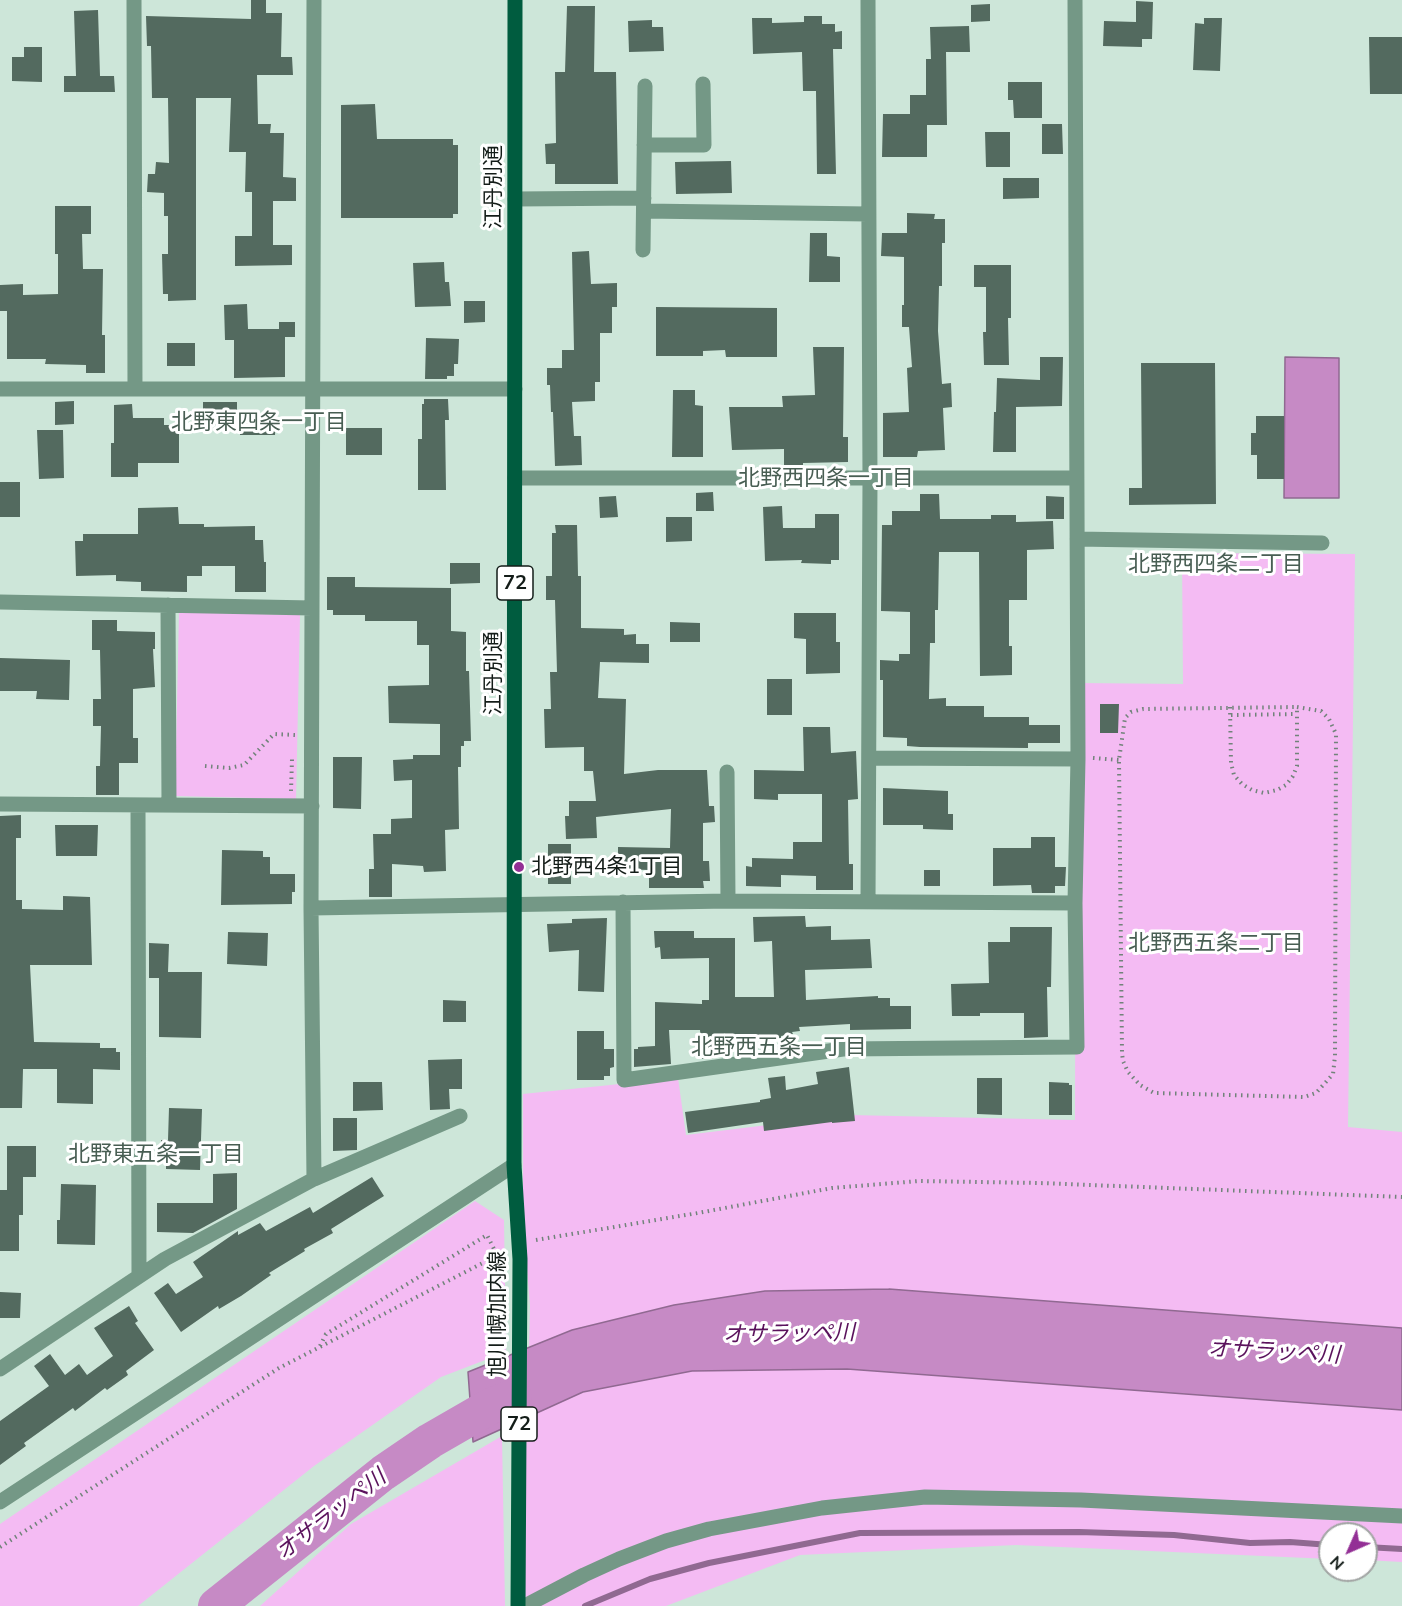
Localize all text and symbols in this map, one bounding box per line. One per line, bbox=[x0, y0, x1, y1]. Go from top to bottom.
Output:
street label: 江丹別通 bbox=[481, 145, 507, 229]
district label: 北野東四条一丁目 bbox=[171, 409, 347, 435]
district label: 北野西四条一丁目 bbox=[738, 465, 914, 491]
district label: 北野西四条二丁目 bbox=[1128, 551, 1304, 577]
road number: 72 bbox=[497, 566, 533, 600]
street label: 江丹別通 bbox=[481, 631, 507, 715]
place label: 北野西4条1丁目 bbox=[531, 854, 682, 880]
marker: 北野西4条1丁目 bbox=[512, 860, 526, 874]
district label: 北野西五条二丁目 bbox=[1128, 930, 1304, 956]
district label: 北野西五条一丁目 bbox=[691, 1034, 867, 1060]
district label: 北野東五条一丁目 bbox=[68, 1141, 244, 1167]
street label: 旭川幌加内線 bbox=[485, 1251, 511, 1377]
water label: オサラッペ川 bbox=[723, 1320, 855, 1348]
water label: オサラッペ川 bbox=[1207, 1335, 1341, 1369]
road number: 72 bbox=[501, 1407, 537, 1441]
water label: オサラッペ川 bbox=[271, 1464, 391, 1566]
north arrow bbox=[1318, 1522, 1378, 1582]
text: N bbox=[1325, 1552, 1348, 1575]

